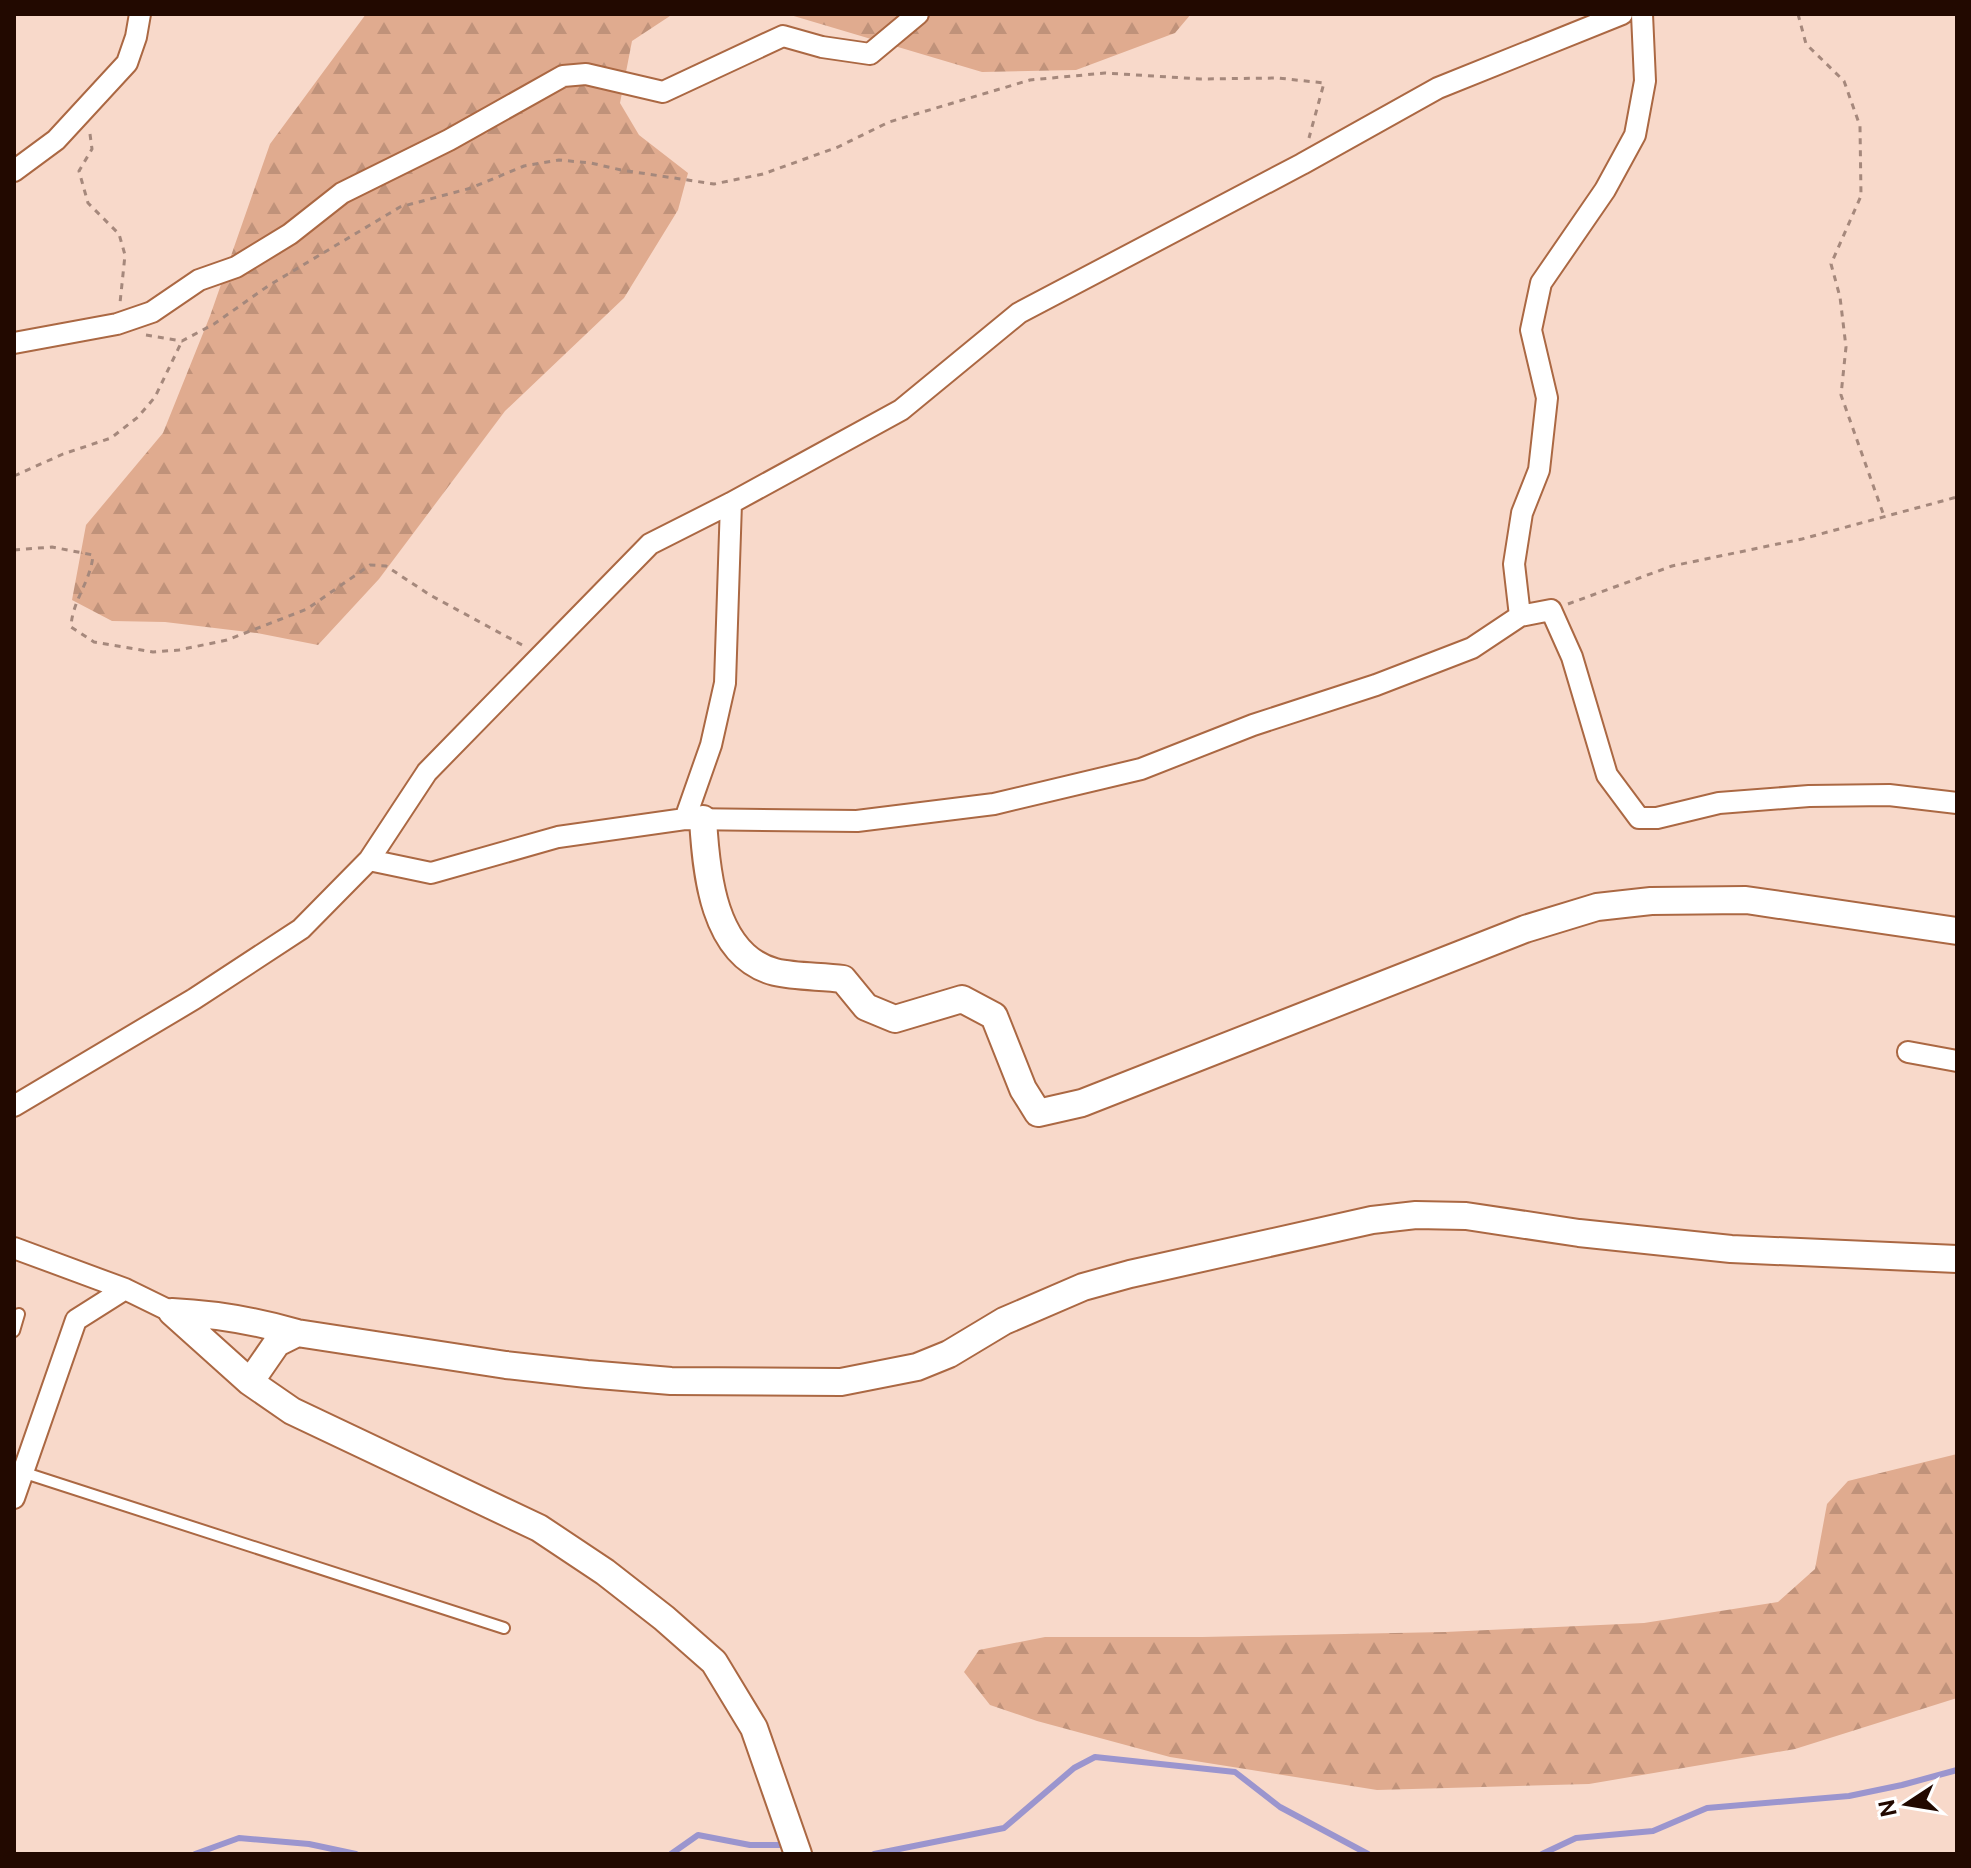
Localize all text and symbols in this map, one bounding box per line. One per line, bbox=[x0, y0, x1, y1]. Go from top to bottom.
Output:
north arrow bbox=[1867, 1764, 1947, 1844]
text: N bbox=[1873, 1797, 1902, 1819]

